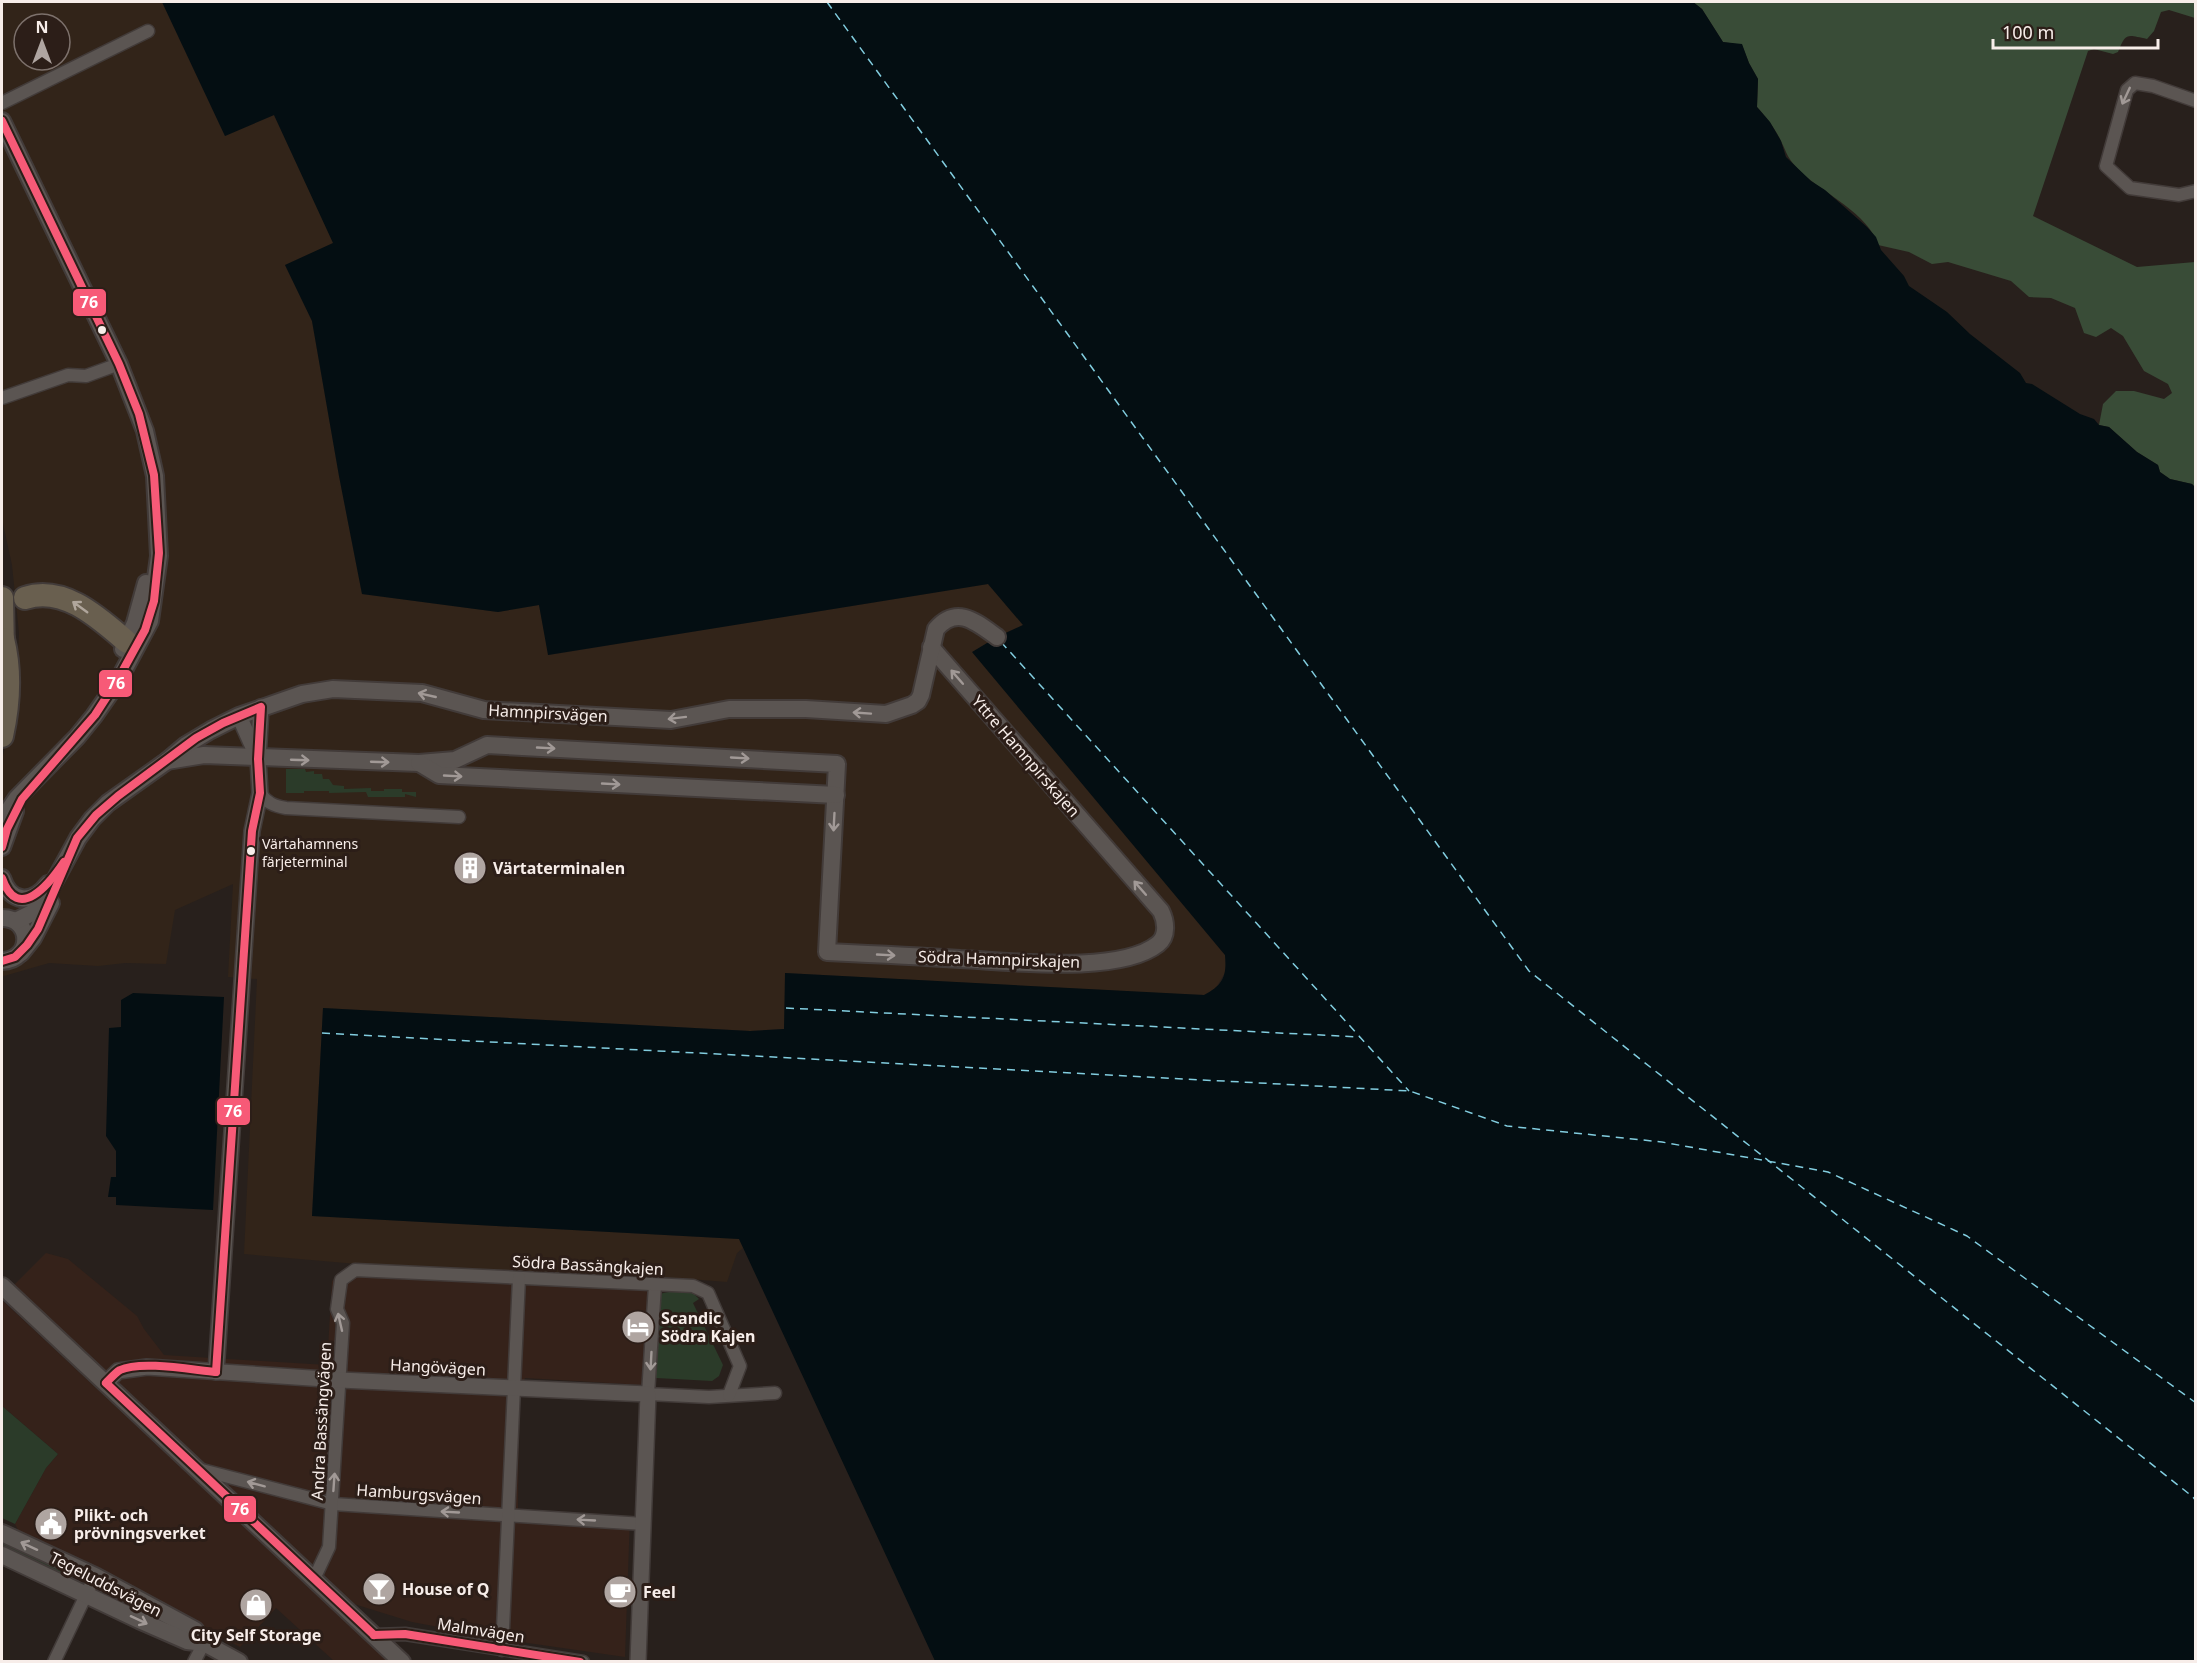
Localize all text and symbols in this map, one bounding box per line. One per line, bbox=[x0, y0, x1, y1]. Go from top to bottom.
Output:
north arrow bbox=[12, 12, 72, 72]
scale bar bbox=[1993, 12, 2158, 50]
text: N bbox=[35, 16, 49, 38]
text: 100 m bbox=[2002, 20, 2054, 44]
one-way arrow bbox=[2120, 87, 2132, 105]
line badge: 76 bbox=[72, 288, 107, 317]
text: 76 bbox=[80, 291, 98, 313]
unlabelled marker bbox=[96, 324, 108, 336]
one-way arrow bbox=[73, 601, 89, 613]
line badge: 76 bbox=[98, 669, 133, 698]
one-way arrow bbox=[950, 670, 964, 685]
text: 76 bbox=[107, 672, 125, 694]
one-way arrow bbox=[418, 689, 438, 700]
street label: Yttre Hamnpirskajen bbox=[967, 690, 1085, 822]
street label: Hamnpirsvägen bbox=[488, 699, 608, 727]
one-way arrow bbox=[853, 707, 873, 718]
one-way arrow bbox=[667, 713, 687, 724]
one-way arrow bbox=[535, 742, 555, 753]
one-way arrow bbox=[730, 753, 750, 764]
one-way arrow bbox=[289, 754, 309, 766]
one-way arrow bbox=[370, 756, 390, 768]
one-way arrow bbox=[442, 770, 462, 781]
one-way arrow bbox=[601, 778, 621, 789]
one-way arrow bbox=[829, 812, 840, 832]
place label: Värtahamnens färjeterminal bbox=[262, 834, 358, 871]
marker: Värtahamnens färjeterminal bbox=[245, 845, 257, 857]
building icon: Värtaterminalen bbox=[452, 850, 488, 886]
place label: Värtaterminalen bbox=[493, 857, 625, 879]
one-way arrow bbox=[1134, 880, 1148, 896]
street label: Södra Hamnpirskajen bbox=[918, 945, 1080, 973]
one-way arrow bbox=[875, 949, 895, 960]
line badge: 76 bbox=[216, 1097, 251, 1126]
text: 76 bbox=[224, 1100, 242, 1122]
street label: Södra Bassängkajen bbox=[512, 1250, 664, 1280]
place label: Scandic Södra Kajen bbox=[661, 1307, 755, 1347]
hotel icon: Scandic Södra Kajen bbox=[620, 1309, 656, 1345]
one-way arrow bbox=[334, 1313, 346, 1332]
street label: Andra Bassängvägen bbox=[306, 1341, 336, 1501]
one-way arrow bbox=[645, 1350, 656, 1370]
street label: Hangövägen bbox=[390, 1354, 486, 1380]
one-way arrow bbox=[329, 1473, 340, 1493]
one-way arrow bbox=[247, 1478, 266, 1489]
street label: Hamburgsvägen bbox=[356, 1479, 482, 1509]
line badge: 76 bbox=[223, 1495, 257, 1523]
text: 76 bbox=[231, 1498, 249, 1520]
place label: Plikt- och prövningsverket bbox=[74, 1504, 206, 1544]
public building icon: Plikt- och prövningsverket bbox=[33, 1506, 69, 1542]
one-way arrow bbox=[440, 1507, 460, 1518]
one-way arrow bbox=[576, 1515, 596, 1526]
one-way arrow bbox=[21, 1539, 39, 1551]
street label: Tegeluddsvägen bbox=[46, 1546, 166, 1622]
bar icon: House of Q bbox=[361, 1571, 397, 1607]
cafe icon: Feel bbox=[602, 1574, 638, 1610]
place label: House of Q bbox=[402, 1578, 489, 1600]
place label: Feel bbox=[643, 1581, 676, 1603]
shop icon: City Self Storage bbox=[238, 1587, 274, 1623]
street label: Malmvägen bbox=[436, 1612, 526, 1648]
one-way arrow bbox=[129, 1614, 147, 1626]
place label: City Self Storage bbox=[191, 1624, 321, 1646]

